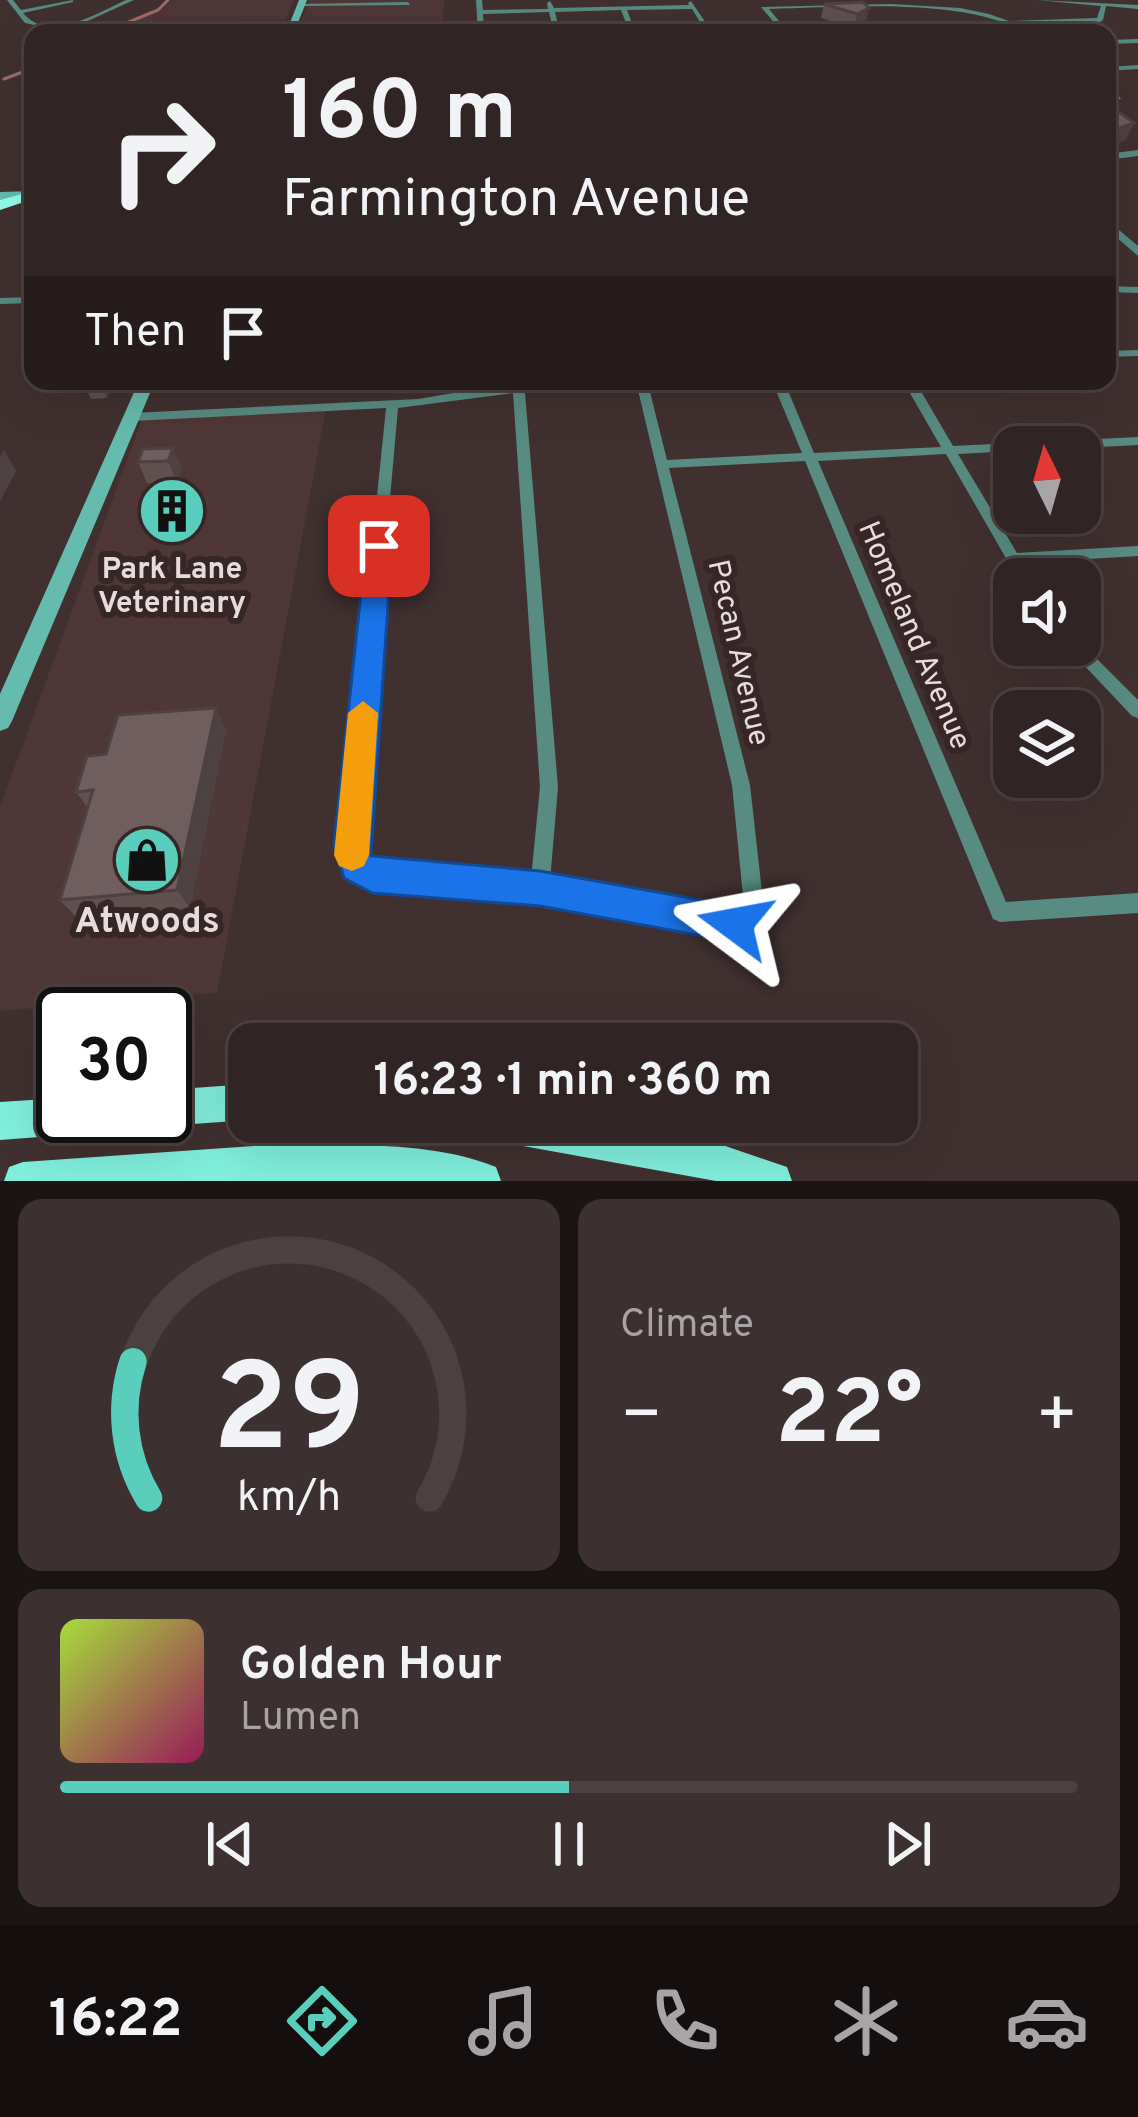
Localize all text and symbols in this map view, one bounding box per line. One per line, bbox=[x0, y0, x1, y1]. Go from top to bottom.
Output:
text: 160 m bbox=[282, 63, 517, 169]
icon: right bbox=[84, 72, 240, 228]
text: Farmington Avenue bbox=[282, 167, 750, 236]
icon: arrive bbox=[210, 300, 276, 366]
text: Then bbox=[84, 305, 186, 362]
north arrow bbox=[993, 426, 1101, 534]
map controls bbox=[993, 426, 1101, 798]
building icon: Park Lane Veterinary bbox=[137, 476, 207, 546]
pin bbox=[328, 495, 430, 597]
icon: arrive bbox=[346, 513, 412, 579]
street label: Homeland Avenue bbox=[848, 516, 978, 756]
place label: Park Lane Veterinary bbox=[98, 552, 246, 623]
street label: Pecan Avenue bbox=[698, 556, 776, 750]
button: sound bbox=[993, 558, 1101, 666]
button: layers bbox=[993, 690, 1101, 798]
shop icon: Atwoods bbox=[112, 825, 182, 895]
position arrow bbox=[672, 861, 798, 987]
place label: Atwoods bbox=[74, 900, 220, 946]
speed limit sign: 30 bbox=[36, 987, 192, 1143]
text: 16:23 · 1 min · 360 m bbox=[373, 1054, 773, 1111]
text: Climate bbox=[620, 1302, 754, 1351]
text: 29 bbox=[212, 1337, 366, 1495]
text: 22° bbox=[775, 1362, 923, 1475]
text: − bbox=[620, 1377, 663, 1460]
text: + bbox=[1035, 1377, 1078, 1460]
text: km/h bbox=[237, 1472, 341, 1526]
text: Golden Hour bbox=[240, 1638, 502, 1695]
text: Lumen bbox=[240, 1695, 361, 1744]
icon: previous bbox=[197, 1811, 263, 1877]
icon: pause bbox=[536, 1811, 602, 1877]
icon: next bbox=[875, 1811, 941, 1877]
icon: directions bbox=[280, 1979, 364, 2063]
icon: music bbox=[461, 1979, 545, 2063]
icon: phone bbox=[643, 1979, 727, 2063]
icon: climate bbox=[824, 1979, 908, 2063]
icon: car bbox=[1005, 1979, 1089, 2063]
text: 16:22 bbox=[49, 1987, 183, 2056]

